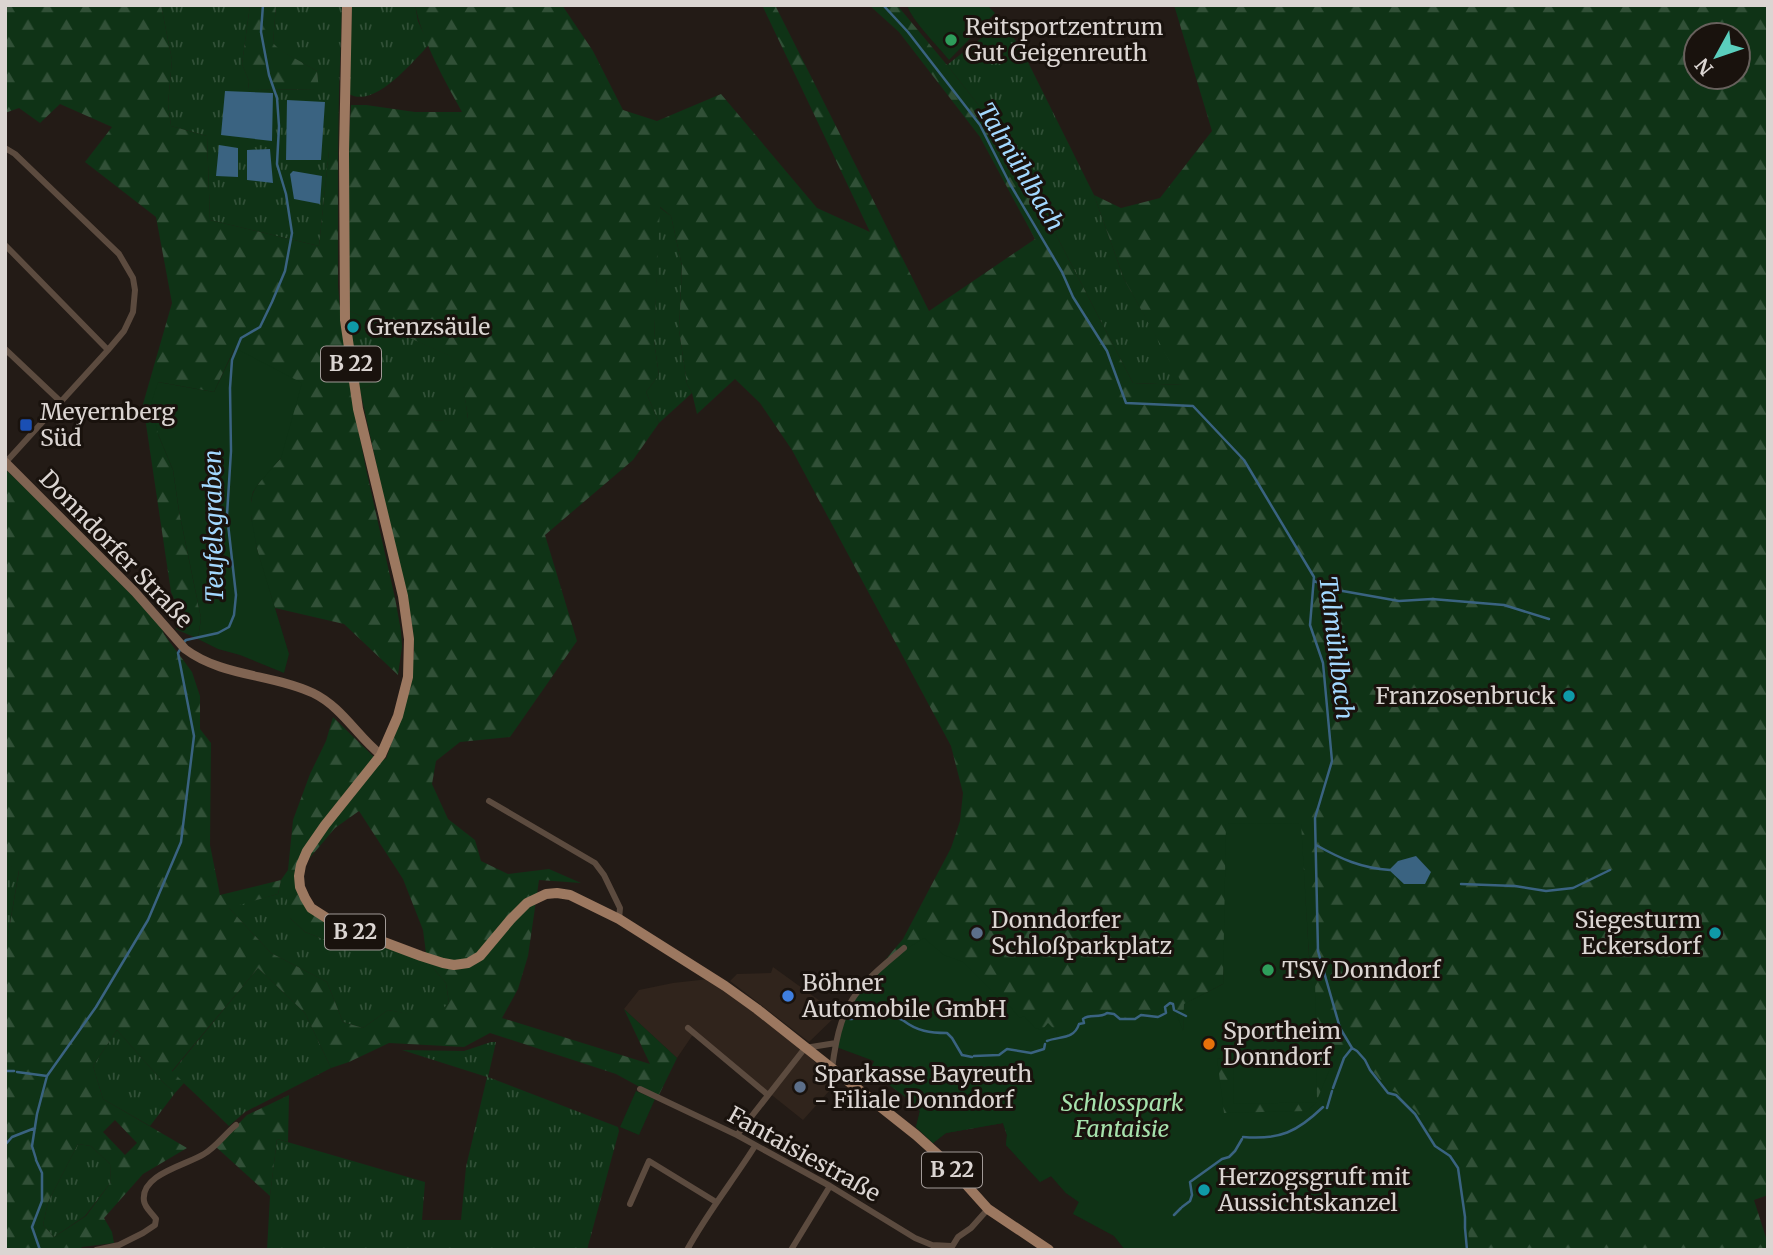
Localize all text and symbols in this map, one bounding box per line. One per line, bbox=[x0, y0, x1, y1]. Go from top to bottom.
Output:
place label: Reitsportzentrum Gut Geigenreuth bbox=[965, 12, 1164, 67]
north arrow bbox=[1682, 21, 1752, 91]
marker: Reitsportzentrum Gut Geigenreuth bbox=[943, 32, 959, 48]
text: N bbox=[1690, 53, 1718, 80]
water label: Talmühlbach bbox=[970, 97, 1071, 237]
place label: Grenzsäule bbox=[367, 312, 490, 341]
marker: Grenzsäule bbox=[345, 319, 361, 335]
road number: B 22 bbox=[321, 346, 381, 382]
place label: Meyernberg Süd bbox=[40, 397, 175, 452]
marker: Meyernberg Süd bbox=[18, 417, 34, 433]
water label: Teufelsgraben bbox=[197, 449, 230, 603]
street label: Donndorfer Straße bbox=[34, 464, 199, 634]
water label: Talmühlbach bbox=[1312, 574, 1361, 722]
place label: Franzosenbruck bbox=[1375, 681, 1555, 710]
marker: Franzosenbruck bbox=[1561, 688, 1577, 704]
place label: Donndorfer Schloßparkplatz bbox=[991, 905, 1172, 960]
place label: Siegesturm Eckersdorf bbox=[1575, 905, 1702, 960]
road number: B 22 bbox=[325, 914, 385, 950]
marker: Donndorfer Schloßparkplatz bbox=[969, 925, 985, 941]
marker: Siegesturm Eckersdorf bbox=[1707, 925, 1723, 941]
place label: TSV Donndorf bbox=[1282, 955, 1442, 984]
marker: TSV Donndorf bbox=[1260, 962, 1276, 978]
place label: Böhner Automobile GmbH bbox=[801, 968, 1006, 1023]
marker: Böhner Automobile GmbH bbox=[780, 988, 796, 1004]
place label: Sportheim Donndorf bbox=[1223, 1016, 1341, 1071]
marker: Sportheim Donndorf bbox=[1201, 1036, 1217, 1052]
place label: Sparkasse Bayreuth - Filiale Donndorf bbox=[814, 1059, 1032, 1114]
marker: Sparkasse Bayreuth - Filiale Donndorf bbox=[792, 1079, 808, 1095]
park label: Schlosspark Fantaisie bbox=[1061, 1088, 1184, 1143]
street label: Fantaisiestraße bbox=[723, 1100, 886, 1207]
road number: B 22 bbox=[922, 1152, 982, 1188]
place label: Herzogsgruft mit Aussichtskanzel bbox=[1217, 1162, 1410, 1217]
marker: Herzogsgruft mit Aussichtskanzel bbox=[1196, 1182, 1212, 1198]

